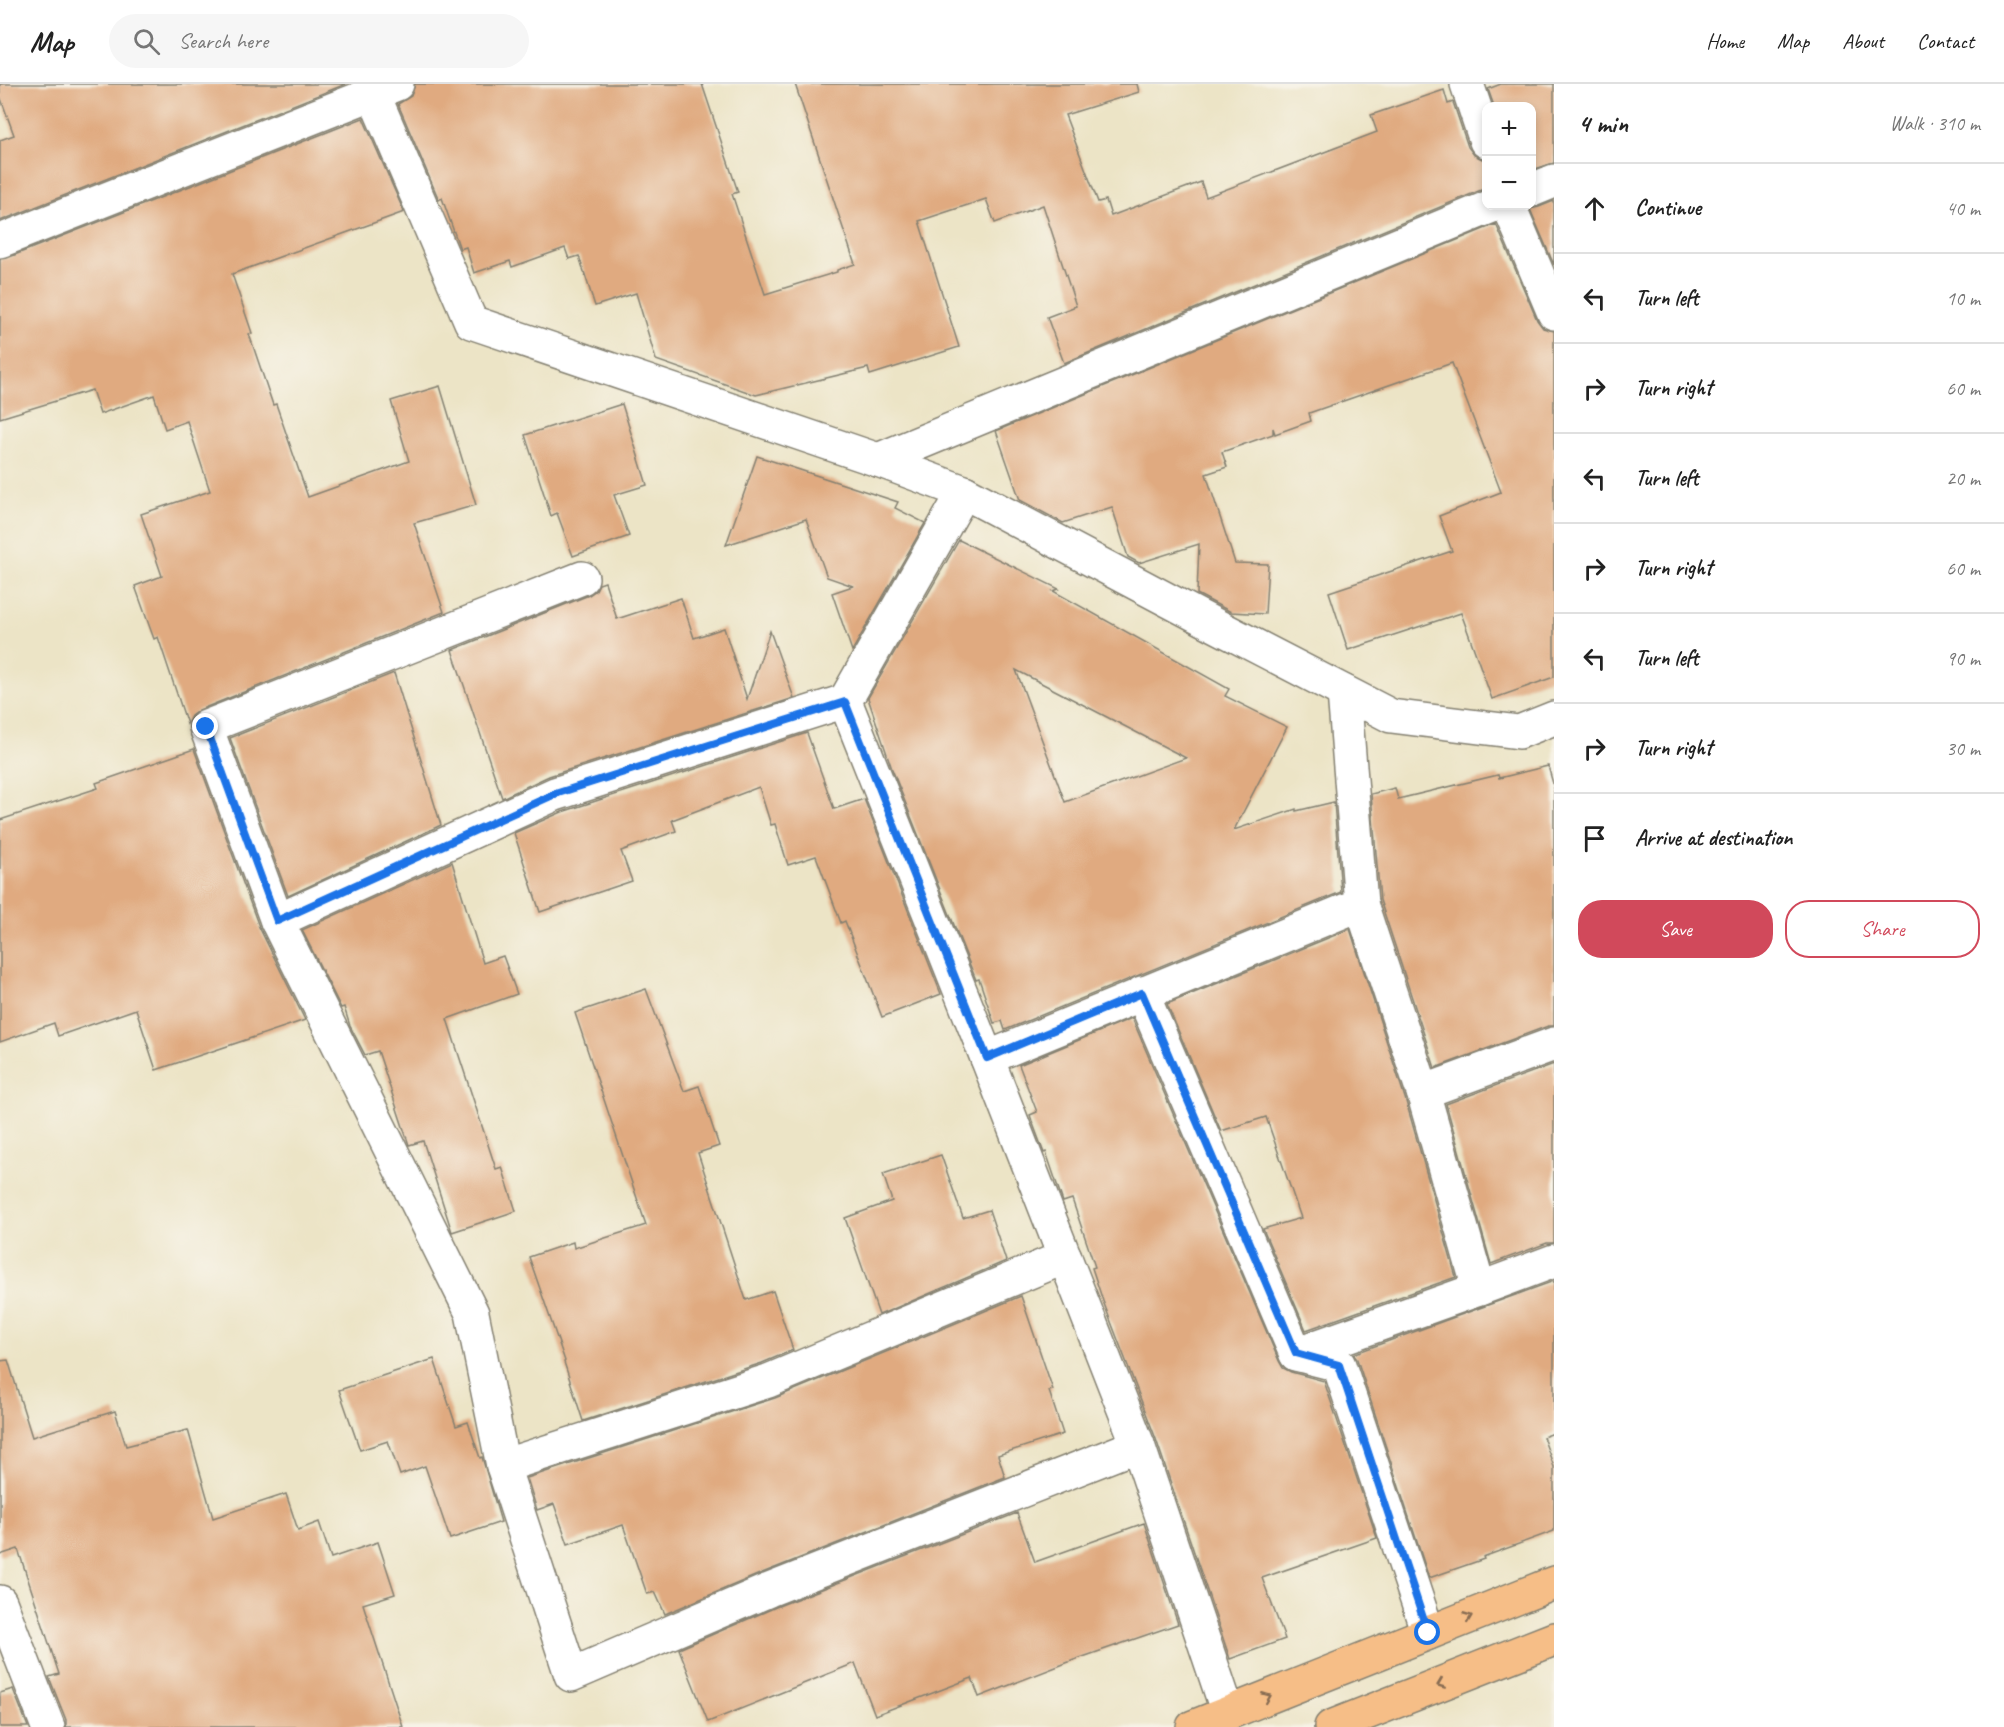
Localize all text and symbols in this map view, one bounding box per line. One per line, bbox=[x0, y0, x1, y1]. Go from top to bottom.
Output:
search box bbox=[109, 14, 529, 68]
text: Map bbox=[30, 24, 73, 59]
icon: search bbox=[130, 25, 163, 58]
text: Search here bbox=[178, 27, 268, 55]
text: Home bbox=[1706, 28, 1744, 54]
text: Map bbox=[1777, 28, 1809, 54]
text: About bbox=[1842, 28, 1884, 54]
text: Contact bbox=[1917, 28, 1974, 54]
map controls bbox=[1482, 102, 1536, 210]
button: + bbox=[1482, 102, 1536, 156]
text: 4 min bbox=[1578, 107, 1628, 140]
text: Walk · 310 m bbox=[1890, 111, 1980, 136]
button: − bbox=[1482, 156, 1536, 210]
icon: ahead bbox=[1578, 192, 1611, 225]
text: Continue bbox=[1635, 194, 1701, 222]
text: 40 m bbox=[1946, 196, 1980, 221]
icon: left bbox=[1578, 282, 1611, 315]
text: Turn left bbox=[1635, 284, 1699, 312]
text: 10 m bbox=[1946, 286, 1980, 311]
icon: right bbox=[1578, 372, 1611, 405]
text: Turn right bbox=[1635, 374, 1712, 402]
text: 60 m bbox=[1946, 376, 1980, 401]
icon: left bbox=[1578, 462, 1611, 495]
text: Turn left bbox=[1635, 464, 1699, 492]
text: 20 m bbox=[1946, 466, 1980, 491]
icon: right bbox=[1578, 552, 1611, 585]
text: Turn right bbox=[1635, 554, 1712, 582]
text: 60 m bbox=[1946, 556, 1980, 581]
icon: left bbox=[1578, 642, 1611, 675]
text: Turn left bbox=[1635, 644, 1699, 672]
text: 90 m bbox=[1946, 646, 1980, 671]
route end bbox=[192, 713, 218, 739]
icon: right bbox=[1578, 732, 1611, 765]
text: Turn right bbox=[1635, 734, 1712, 762]
text: 30 m bbox=[1946, 736, 1980, 761]
icon: arrive bbox=[1578, 822, 1611, 855]
text: Arrive at destination bbox=[1635, 824, 1792, 852]
button: Save bbox=[1578, 900, 1773, 958]
button: Share bbox=[1785, 900, 1980, 958]
one-way arrow bbox=[1462, 1612, 1472, 1625]
route start bbox=[1414, 1619, 1440, 1645]
one-way arrow bbox=[1436, 1677, 1447, 1689]
one-way arrow bbox=[1261, 1692, 1272, 1705]

